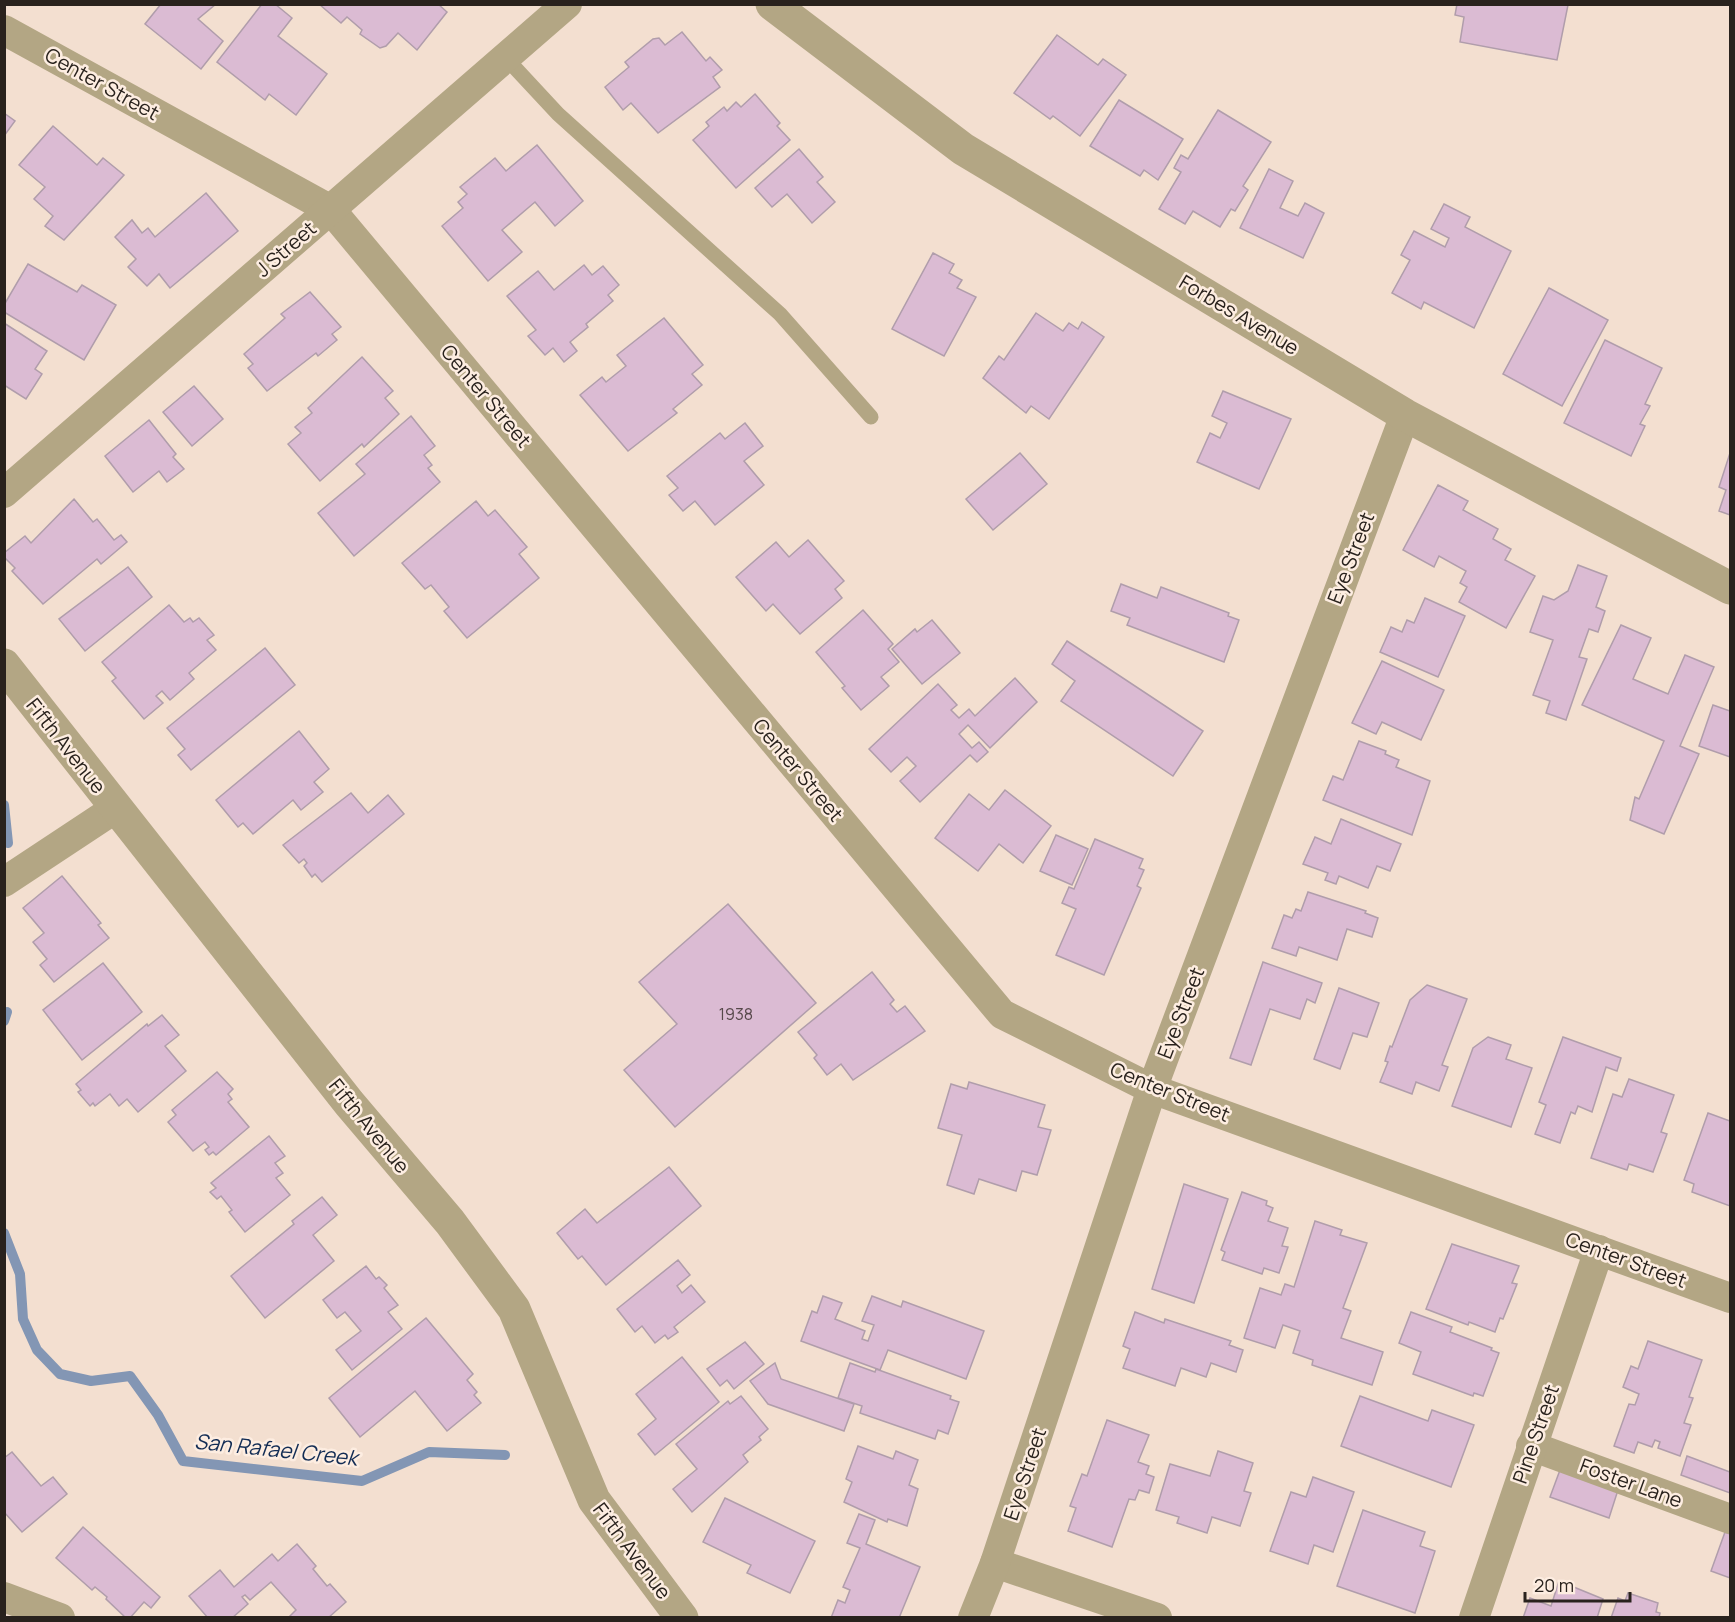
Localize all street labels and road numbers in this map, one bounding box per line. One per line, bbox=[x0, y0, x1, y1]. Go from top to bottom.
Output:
street label: Center Street bbox=[40, 41, 164, 126]
street label: J Street bbox=[250, 215, 322, 282]
street label: Forbes Avenue bbox=[1174, 268, 1304, 361]
street label: Center Street bbox=[435, 338, 537, 453]
street label: Eye Street bbox=[1321, 508, 1380, 607]
street label: Fifth Avenue bbox=[21, 692, 112, 799]
street label: Center Street bbox=[747, 712, 849, 827]
street label: Eye Street bbox=[1151, 963, 1210, 1062]
street label: Center Street bbox=[1106, 1055, 1234, 1128]
street label: Fifth Avenue bbox=[323, 1073, 416, 1179]
street label: Center Street bbox=[1562, 1225, 1690, 1294]
street label: Pine Street bbox=[1506, 1381, 1565, 1487]
street label: Eye Street bbox=[997, 1424, 1052, 1524]
street label: Foster Lane bbox=[1576, 1451, 1686, 1514]
street label: Fifth Avenue bbox=[587, 1497, 678, 1604]

